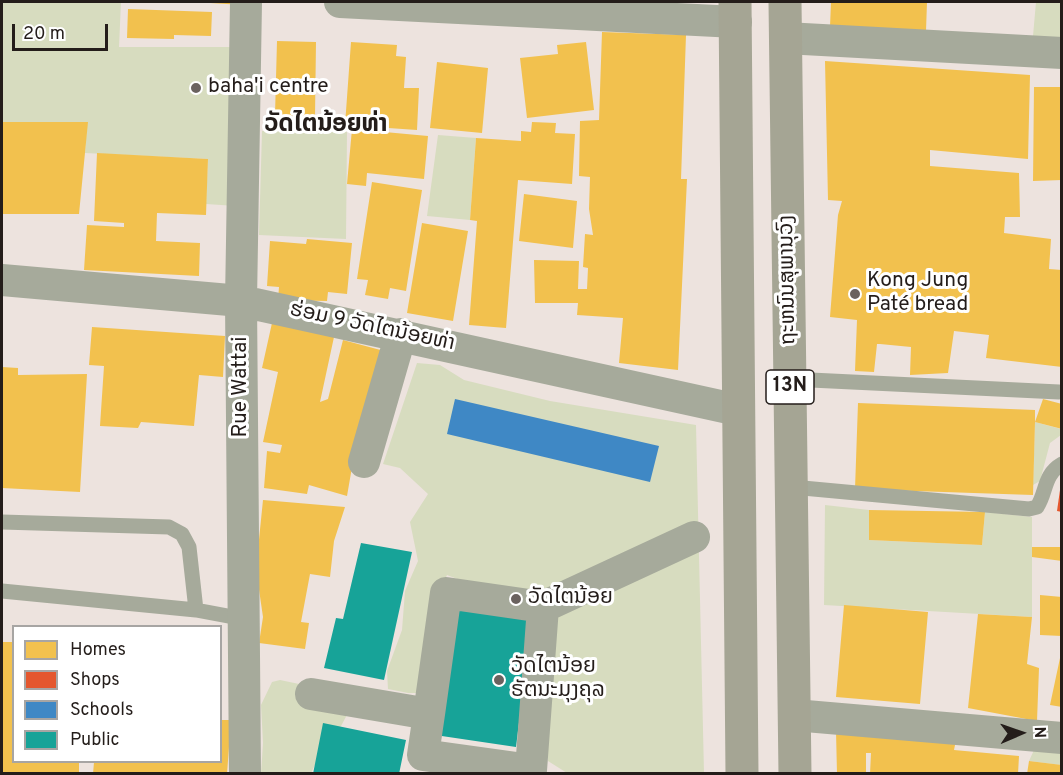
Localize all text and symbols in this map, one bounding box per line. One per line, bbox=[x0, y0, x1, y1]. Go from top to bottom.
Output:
scale bar bbox=[15, 12, 111, 50]
text: 20 m bbox=[23, 23, 65, 46]
place label: baha'i centre bbox=[208, 75, 329, 101]
marker: baha'i centre bbox=[189, 81, 203, 95]
district label: ວັດໄຕນ້ອຍທ່າ bbox=[265, 112, 387, 140]
street label: ຖະຫນົນສຸພານຸວົງ bbox=[775, 215, 803, 345]
place label: Kong Jung Paté bread bbox=[867, 269, 968, 319]
marker: Kong Jung Paté bread bbox=[848, 287, 862, 301]
street label: ຮ່ອມ 9 ວັດໄຕນ້ອຍທ່າ bbox=[287, 298, 457, 358]
street label: Rue Wattai bbox=[229, 336, 255, 438]
road number: 13N bbox=[766, 370, 814, 404]
place label: ວັດໄຕນ້ອຍ bbox=[528, 586, 613, 612]
marker: ວັດໄຕນ້ອຍ bbox=[509, 592, 523, 606]
legend bbox=[12, 625, 222, 763]
text: Homes bbox=[70, 639, 126, 662]
place label: ວັດໄຕນ້ອຍ ຣັຕນະມຸງຄຸລ bbox=[511, 655, 605, 705]
text: Shops bbox=[70, 669, 120, 692]
marker: ວັດໄຕນ້ອຍ ຣັຕນະມຸງຄຸລ bbox=[492, 673, 506, 687]
text: Schools bbox=[70, 699, 133, 722]
north arrow bbox=[991, 703, 1051, 763]
text: N bbox=[1029, 726, 1049, 738]
text: Public bbox=[70, 729, 120, 752]

